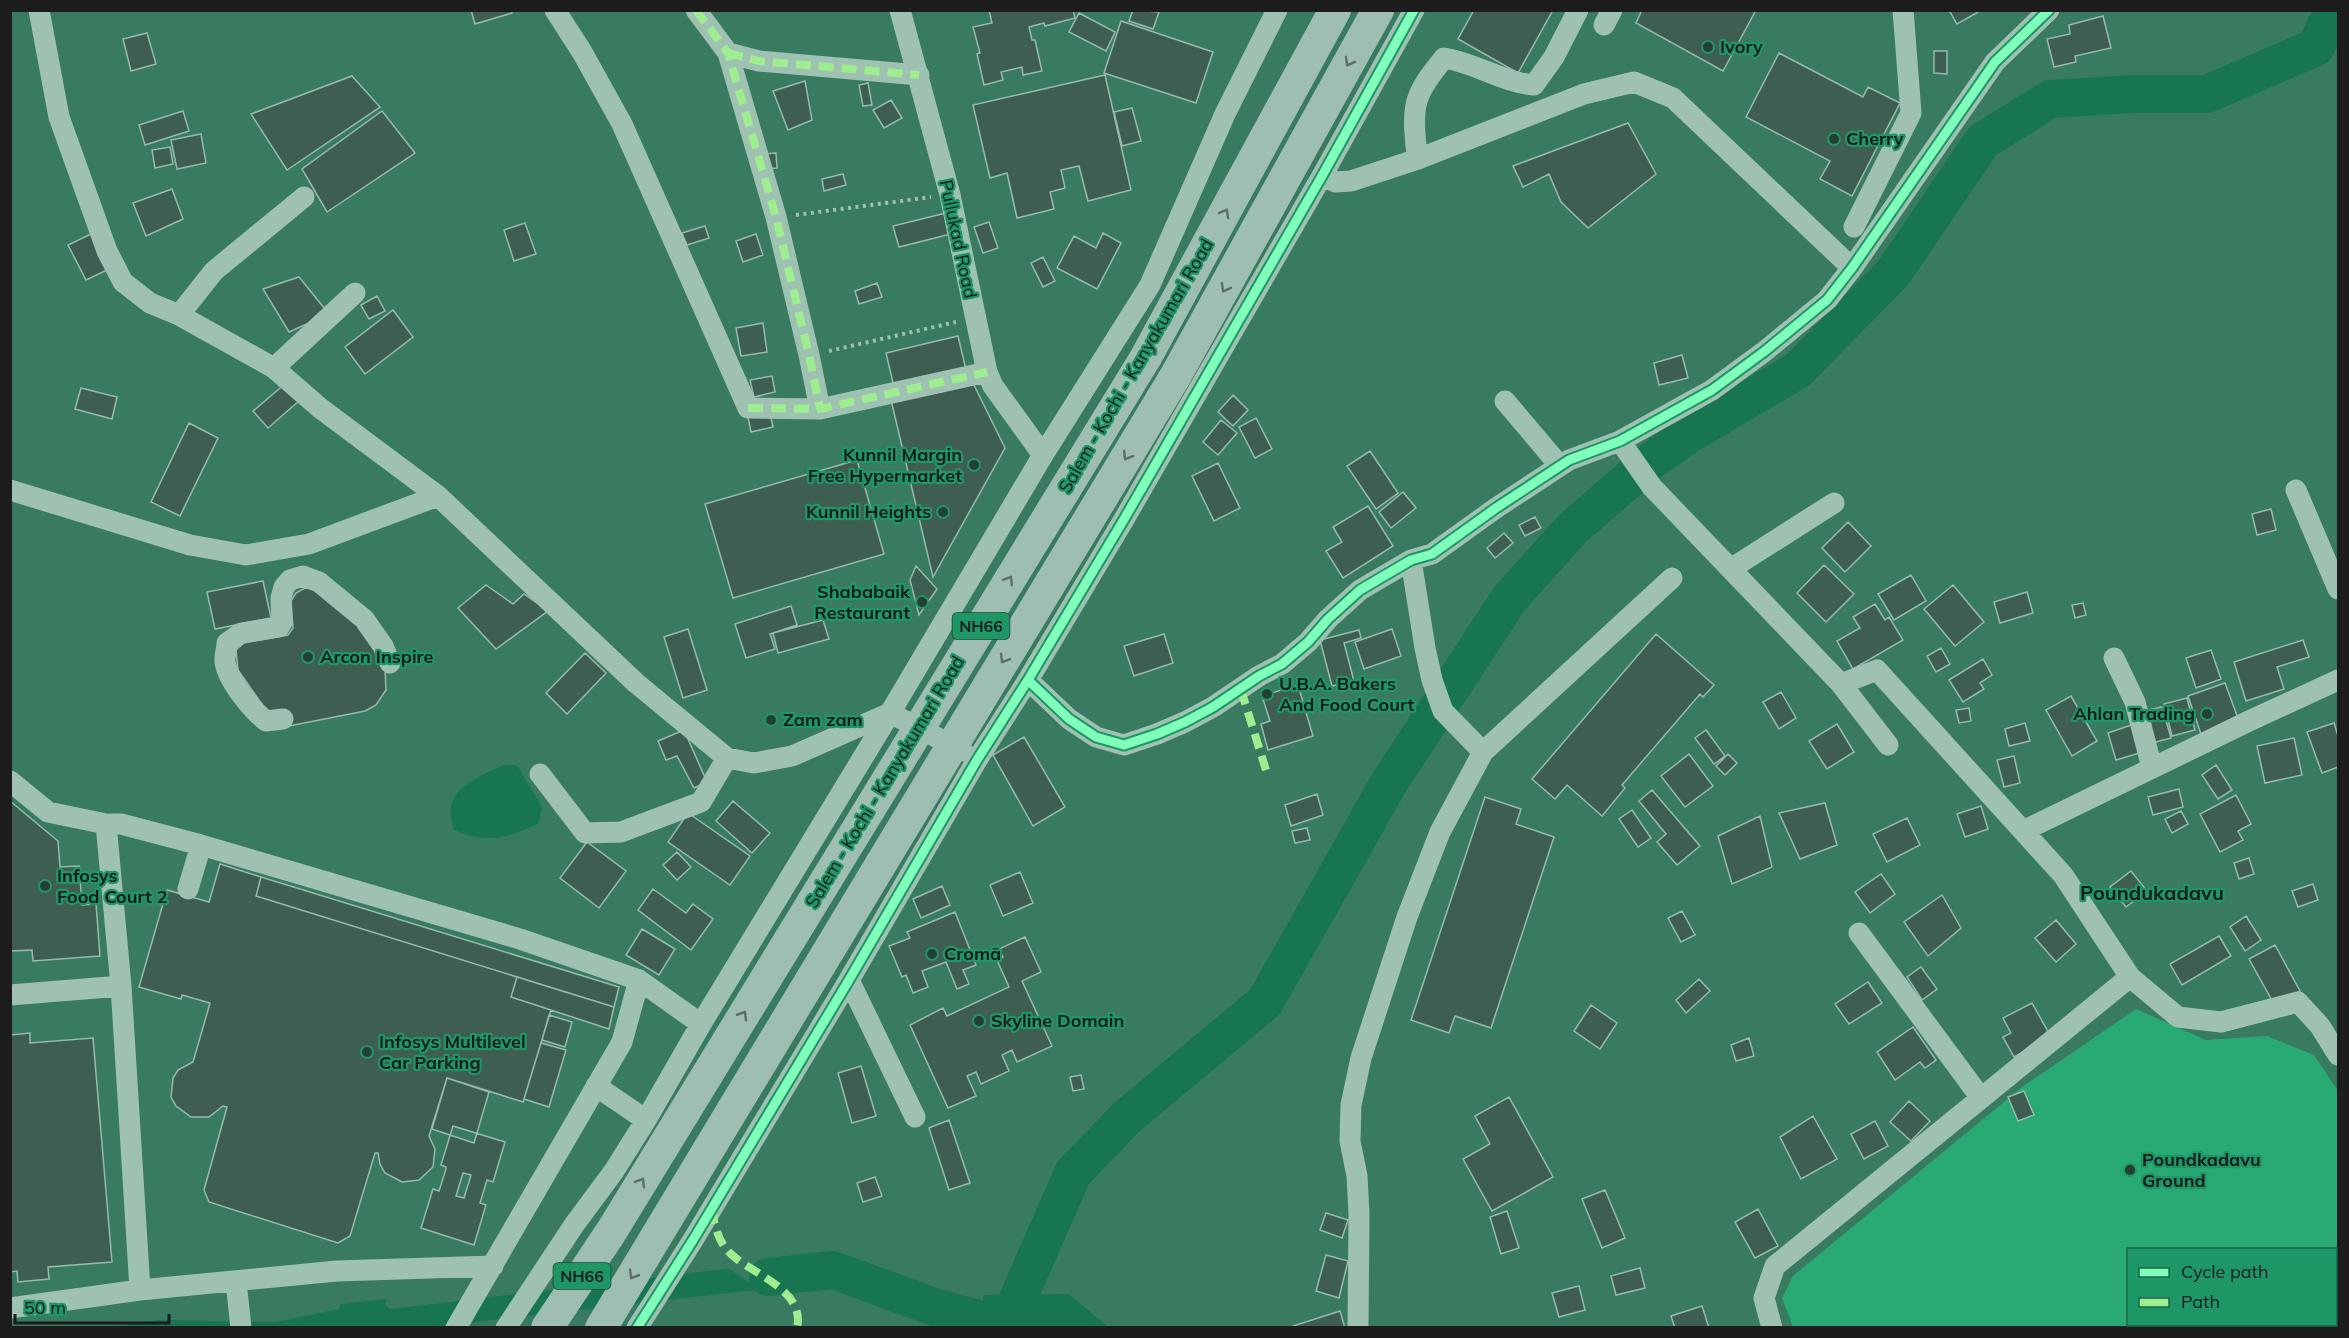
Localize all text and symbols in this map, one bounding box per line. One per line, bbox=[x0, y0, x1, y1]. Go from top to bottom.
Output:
place label: Ivory bbox=[1720, 35, 1763, 58]
marker: Ivory bbox=[1701, 40, 1715, 54]
one-way arrow bbox=[1345, 56, 1356, 66]
place label: Cherry bbox=[1846, 127, 1904, 150]
marker: Cherry bbox=[1827, 132, 1841, 146]
street label: Pullukad Road bbox=[935, 178, 982, 300]
one-way arrow bbox=[1218, 209, 1229, 219]
street label: Salem - Kochi - Kanyakumari Road bbox=[1053, 234, 1218, 497]
one-way arrow bbox=[1221, 281, 1232, 292]
place label: Kunnil Margin Free Hypermarket bbox=[808, 443, 962, 487]
one-way arrow bbox=[1123, 450, 1134, 460]
marker: Kunnil Margin Free Hypermarket bbox=[967, 458, 981, 472]
place label: Kunnil Heights bbox=[806, 500, 931, 523]
marker: Kunnil Heights bbox=[936, 505, 950, 519]
one-way arrow bbox=[1002, 576, 1014, 586]
place label: Shababaik Restaurant bbox=[814, 580, 911, 624]
marker: Shababaik Restaurant bbox=[915, 595, 929, 609]
road number: NH66 bbox=[952, 613, 1010, 639]
place label: Arcon Inspire bbox=[320, 645, 434, 668]
marker: Arcon Inspire bbox=[301, 650, 315, 664]
street label: Salem - Kochi - Kanyakumari Road bbox=[800, 651, 969, 912]
one-way arrow bbox=[1000, 653, 1012, 663]
place label: U.B.A. Bakers And Food Court bbox=[1279, 672, 1414, 716]
marker: U.B.A. Bakers And Food Court bbox=[1260, 687, 1274, 701]
place label: Ahlan Trading bbox=[2073, 702, 2195, 725]
marker: Ahlan Trading bbox=[2200, 707, 2214, 721]
place label: Zam zam bbox=[783, 708, 863, 731]
marker: Zam zam bbox=[764, 713, 778, 727]
place label: Infosys Food Court 2 bbox=[57, 864, 168, 908]
marker: Infosys Food Court 2 bbox=[38, 879, 52, 893]
district label: Poundukadavu bbox=[2080, 880, 2224, 905]
place label: Cromā bbox=[944, 942, 1001, 965]
marker: Cromā bbox=[925, 947, 939, 961]
place label: Skyline Domain bbox=[991, 1009, 1124, 1032]
one-way arrow bbox=[736, 1011, 748, 1021]
marker: Skyline Domain bbox=[972, 1014, 986, 1028]
place label: Infosys Multilevel Car Parking bbox=[379, 1030, 526, 1074]
marker: Infosys Multilevel Car Parking bbox=[360, 1045, 374, 1059]
place label: Poundkadavu Ground bbox=[2142, 1148, 2261, 1192]
marker: Poundkadavu Ground bbox=[2123, 1163, 2137, 1177]
one-way arrow bbox=[634, 1178, 646, 1188]
legend bbox=[2127, 1248, 2337, 1326]
text: Cycle path bbox=[2181, 1260, 2268, 1283]
road number: NH66 bbox=[554, 1263, 610, 1289]
one-way arrow bbox=[629, 1269, 641, 1279]
scale bar bbox=[15, 1287, 170, 1325]
text: Path bbox=[2181, 1290, 2220, 1313]
text: 50 m bbox=[24, 1296, 66, 1319]

